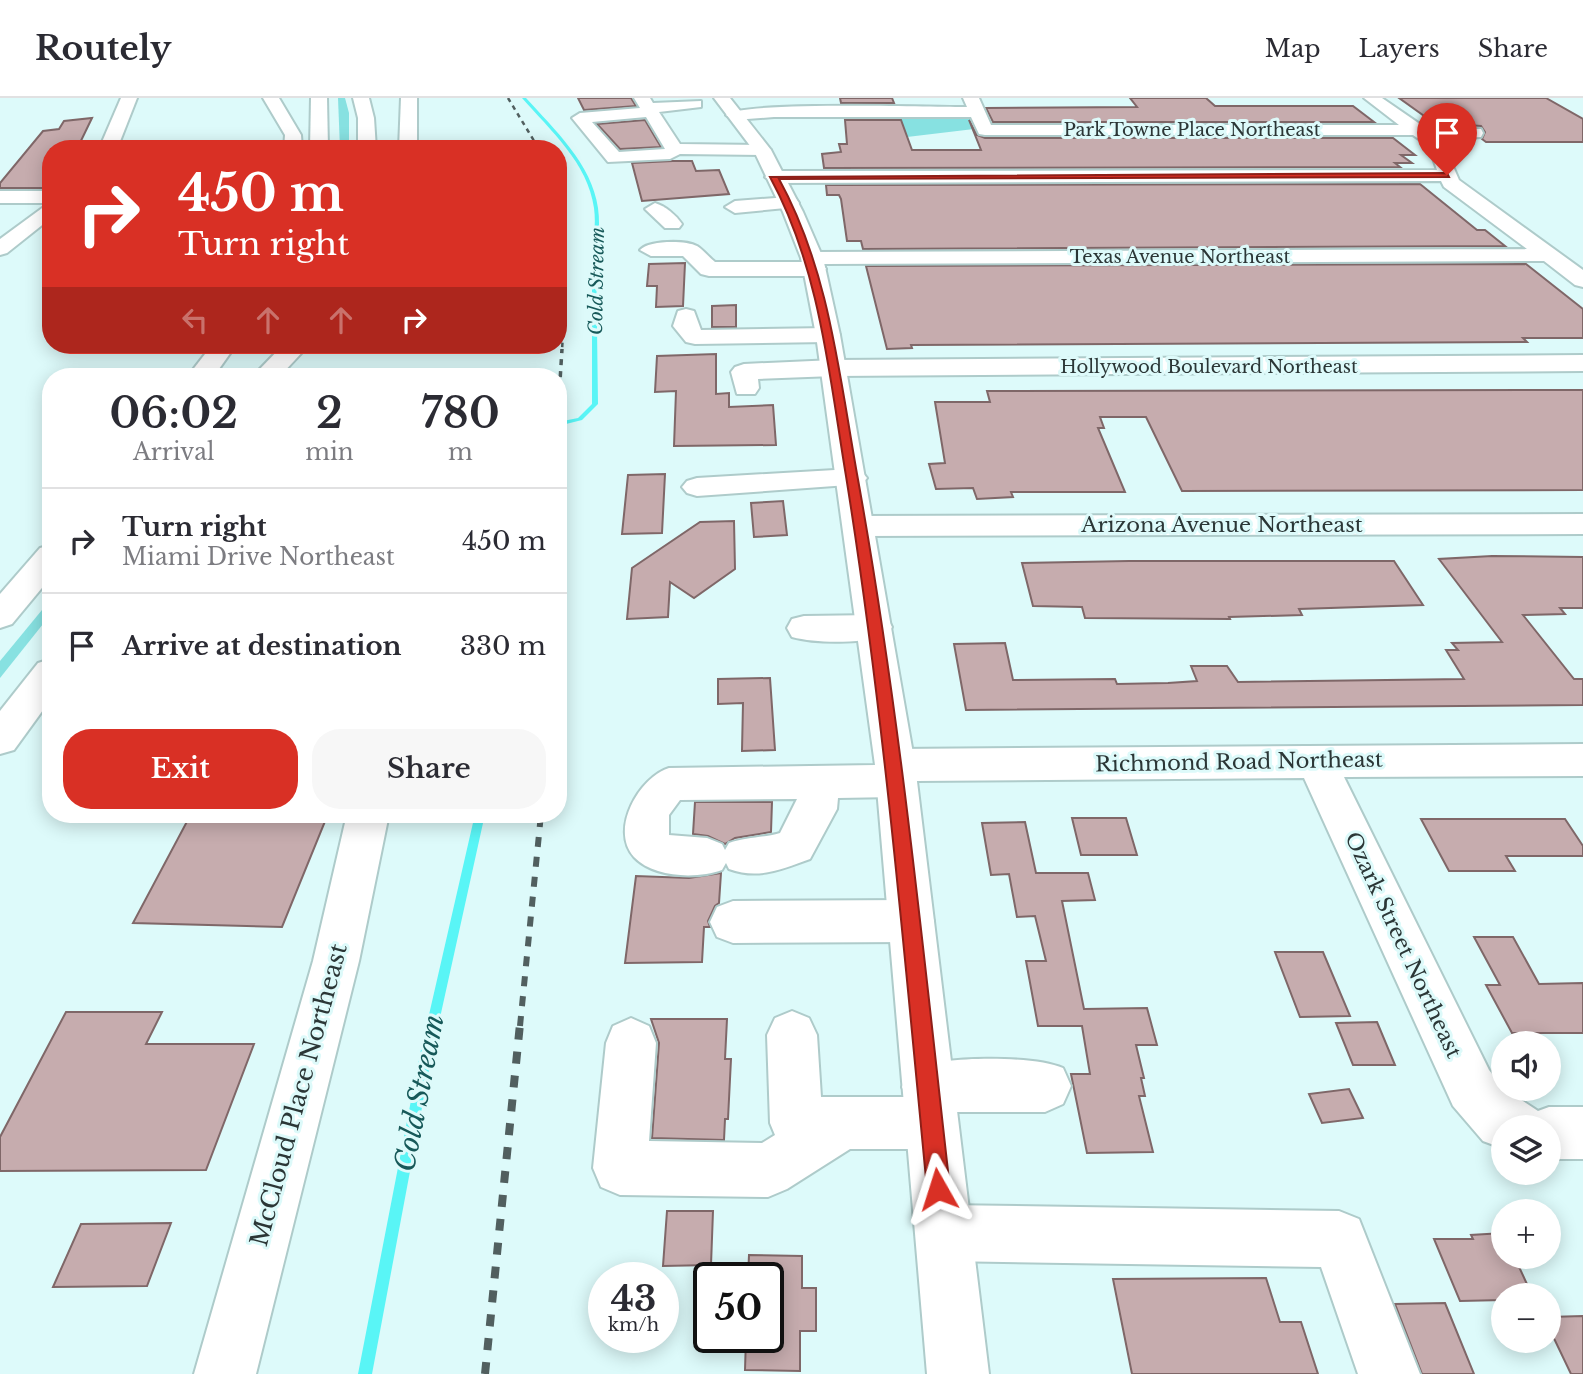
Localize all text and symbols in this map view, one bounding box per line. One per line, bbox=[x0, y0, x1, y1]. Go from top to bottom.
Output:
text: Routely bbox=[35, 28, 171, 69]
text: Map bbox=[1265, 34, 1321, 63]
text: Layers bbox=[1359, 34, 1440, 63]
text: Share bbox=[1478, 34, 1548, 63]
pin bbox=[1417, 103, 1477, 175]
icon: arrive bbox=[1428, 114, 1466, 152]
street label: Park Towne Place Northeast bbox=[1063, 119, 1321, 141]
text: 450 m bbox=[178, 163, 344, 224]
icon: right bbox=[63, 168, 154, 259]
text: Turn right bbox=[178, 224, 349, 264]
water label: Cold Stream bbox=[584, 226, 609, 335]
street label: Texas Avenue Northeast bbox=[1070, 246, 1290, 268]
icon: left bbox=[176, 301, 214, 339]
icon: ahead bbox=[249, 301, 287, 339]
icon: ahead bbox=[322, 301, 360, 339]
icon: right bbox=[395, 301, 433, 339]
street label: Hollywood Boulevard Northeast bbox=[1060, 356, 1358, 378]
text: 06:02 bbox=[109, 387, 238, 439]
text: 2 bbox=[316, 387, 343, 439]
text: 780 bbox=[421, 387, 500, 439]
text: Arrival bbox=[133, 438, 214, 466]
text: min bbox=[305, 438, 354, 466]
text: m bbox=[448, 438, 473, 466]
text: Turn right bbox=[122, 511, 267, 543]
street label: Arizona Avenue Northeast bbox=[1080, 512, 1363, 538]
icon: right bbox=[63, 522, 101, 560]
text: 450 m bbox=[462, 525, 546, 557]
text: Miami Drive Northeast bbox=[122, 543, 395, 571]
icon: arrive bbox=[63, 627, 101, 665]
text: Arrive at destination bbox=[122, 630, 402, 662]
text: 330 m bbox=[460, 630, 546, 662]
button: Exit bbox=[63, 729, 298, 809]
button: Share bbox=[312, 729, 546, 809]
street label: Richmond Road Northeast bbox=[1095, 746, 1383, 778]
street label: Ozark Street Northeast bbox=[1339, 828, 1467, 1062]
street label: McCloud Place Northeast bbox=[244, 940, 353, 1249]
water label: Cold Stream bbox=[387, 1012, 452, 1175]
map controls bbox=[1491, 1031, 1561, 1353]
button: sound bbox=[1491, 1031, 1561, 1101]
button: layers bbox=[1491, 1115, 1561, 1185]
position arrow bbox=[901, 1152, 975, 1226]
button: + bbox=[1491, 1199, 1561, 1269]
speed limit sign: 50 bbox=[693, 1262, 784, 1353]
text: 43 bbox=[611, 1277, 656, 1320]
button: − bbox=[1491, 1283, 1561, 1353]
text: km/h bbox=[608, 1314, 659, 1336]

